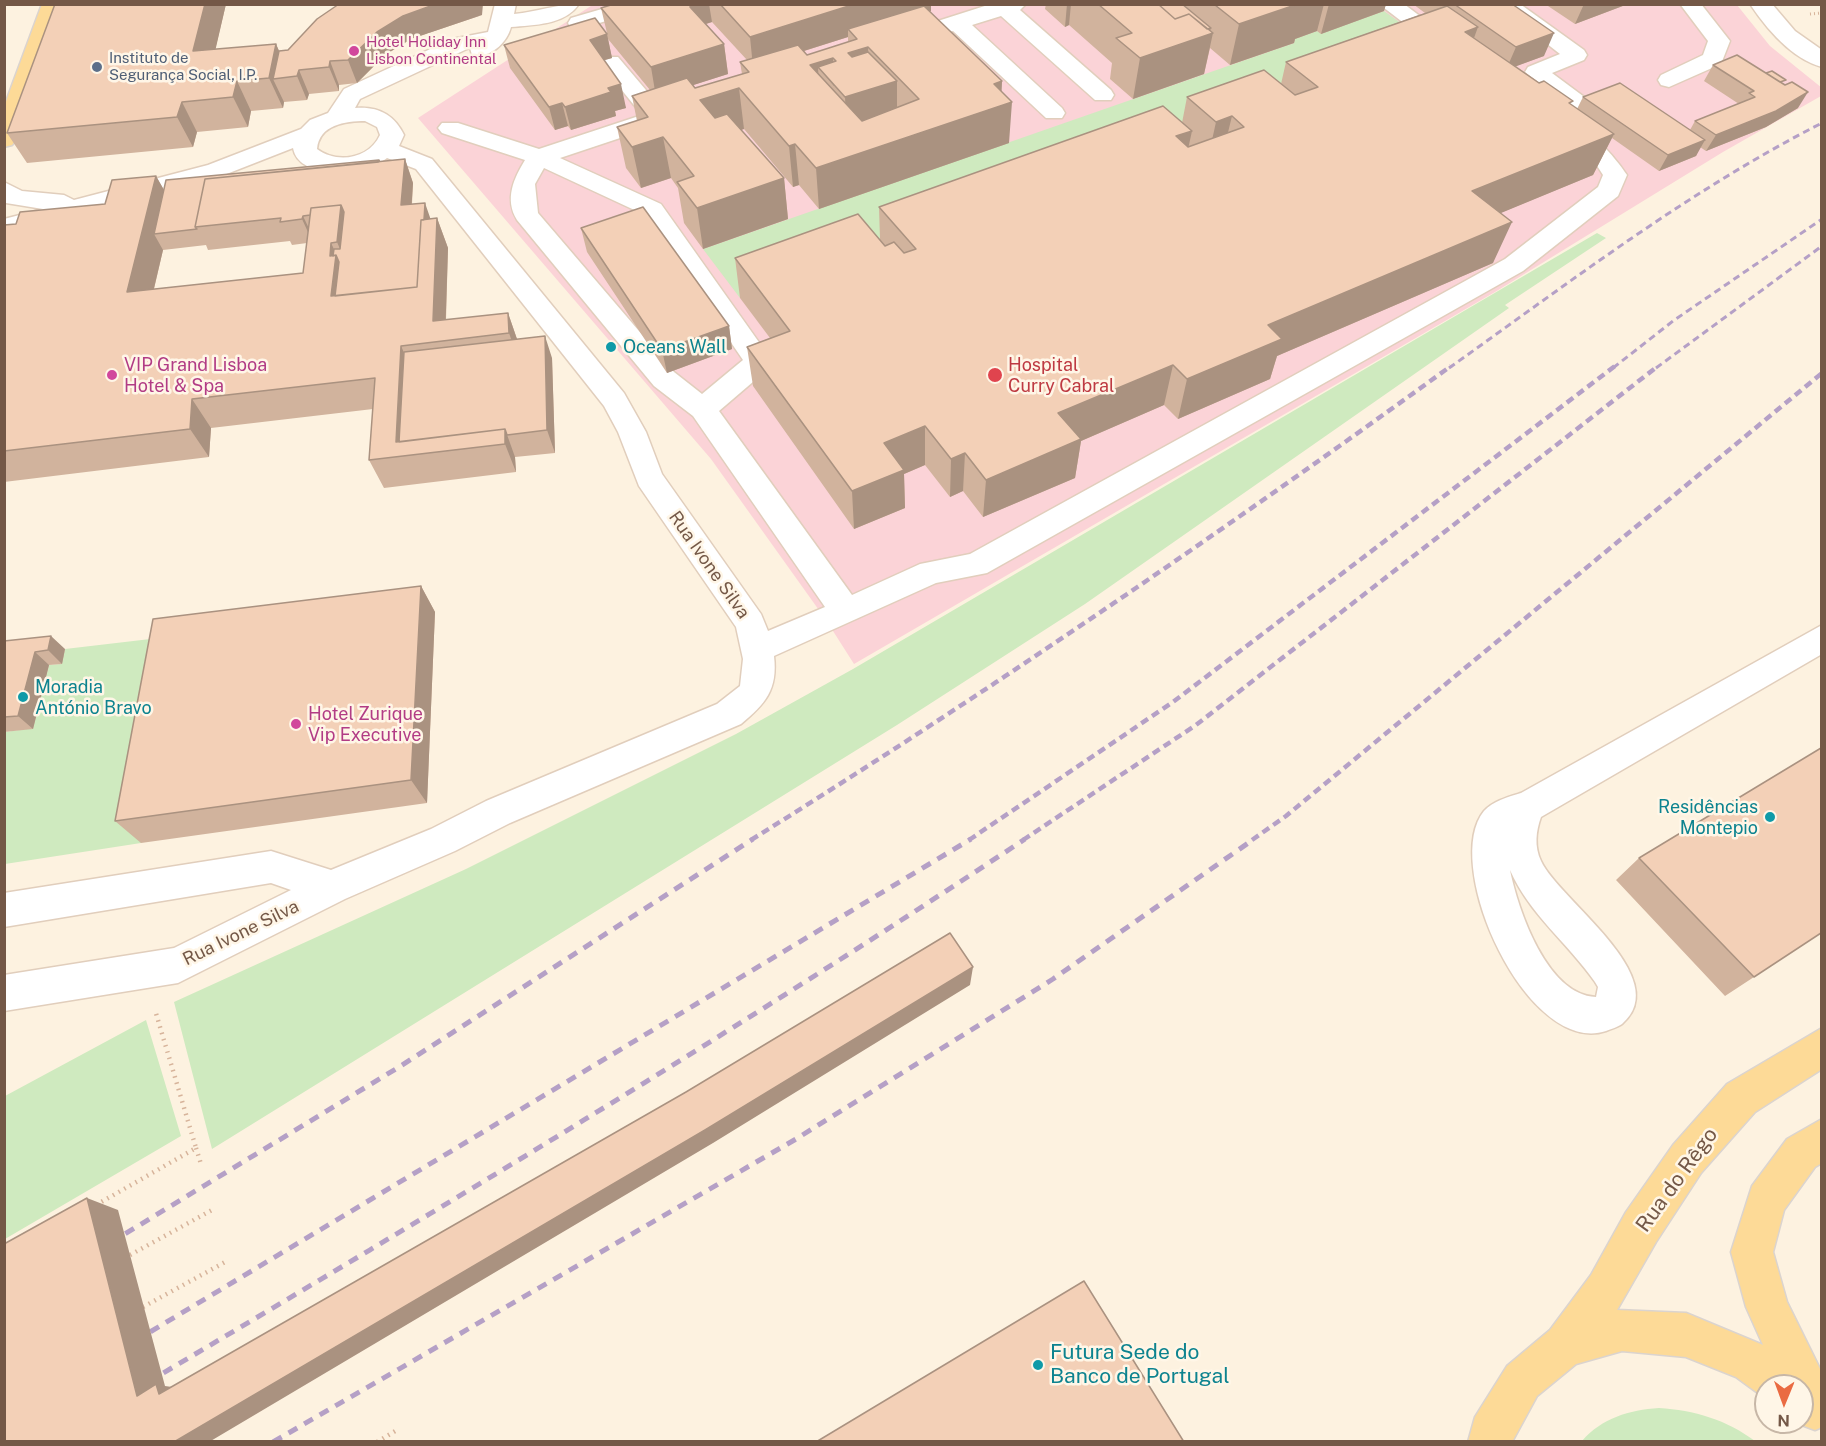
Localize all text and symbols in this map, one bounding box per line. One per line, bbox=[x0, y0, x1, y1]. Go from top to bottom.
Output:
place label: Hotel Holiday Inn Lisbon Continental bbox=[366, 33, 497, 68]
marker: Hotel Holiday Inn Lisbon Continental bbox=[347, 44, 361, 58]
place label: Instituto de Segurança Social, I.P. bbox=[109, 49, 257, 84]
marker: Instituto de Segurança Social, I.P. bbox=[90, 60, 104, 74]
place label: Oceans Wall bbox=[623, 336, 727, 358]
marker: Oceans Wall bbox=[604, 340, 618, 354]
place label: VIP Grand Lisboa Hotel & Spa bbox=[124, 354, 267, 397]
place label: Hospital Curry Cabral bbox=[1008, 354, 1114, 397]
marker: Hospital Curry Cabral bbox=[986, 366, 1004, 384]
marker: VIP Grand Lisboa Hotel & Spa bbox=[105, 368, 119, 382]
street label: Rua Ivone Silva bbox=[664, 507, 754, 623]
place label: Moradia António Bravo bbox=[35, 676, 152, 718]
marker: Moradia António Bravo bbox=[16, 690, 30, 704]
place label: Hotel Zurique Vip Executive bbox=[308, 703, 423, 746]
marker: Hotel Zurique Vip Executive bbox=[289, 717, 303, 731]
place label: Residências Montepio bbox=[1658, 796, 1758, 838]
marker: Residências Montepio bbox=[1763, 810, 1777, 824]
street label: Rua Ivone Silva bbox=[179, 896, 303, 970]
street label: Rua do Rêgo bbox=[1631, 1123, 1723, 1237]
place label: Futura Sede do Banco de Portugal bbox=[1050, 1340, 1230, 1390]
marker: Futura Sede do Banco de Portugal bbox=[1031, 1358, 1045, 1372]
north arrow bbox=[1754, 1374, 1814, 1434]
text: N bbox=[1777, 1411, 1790, 1430]

